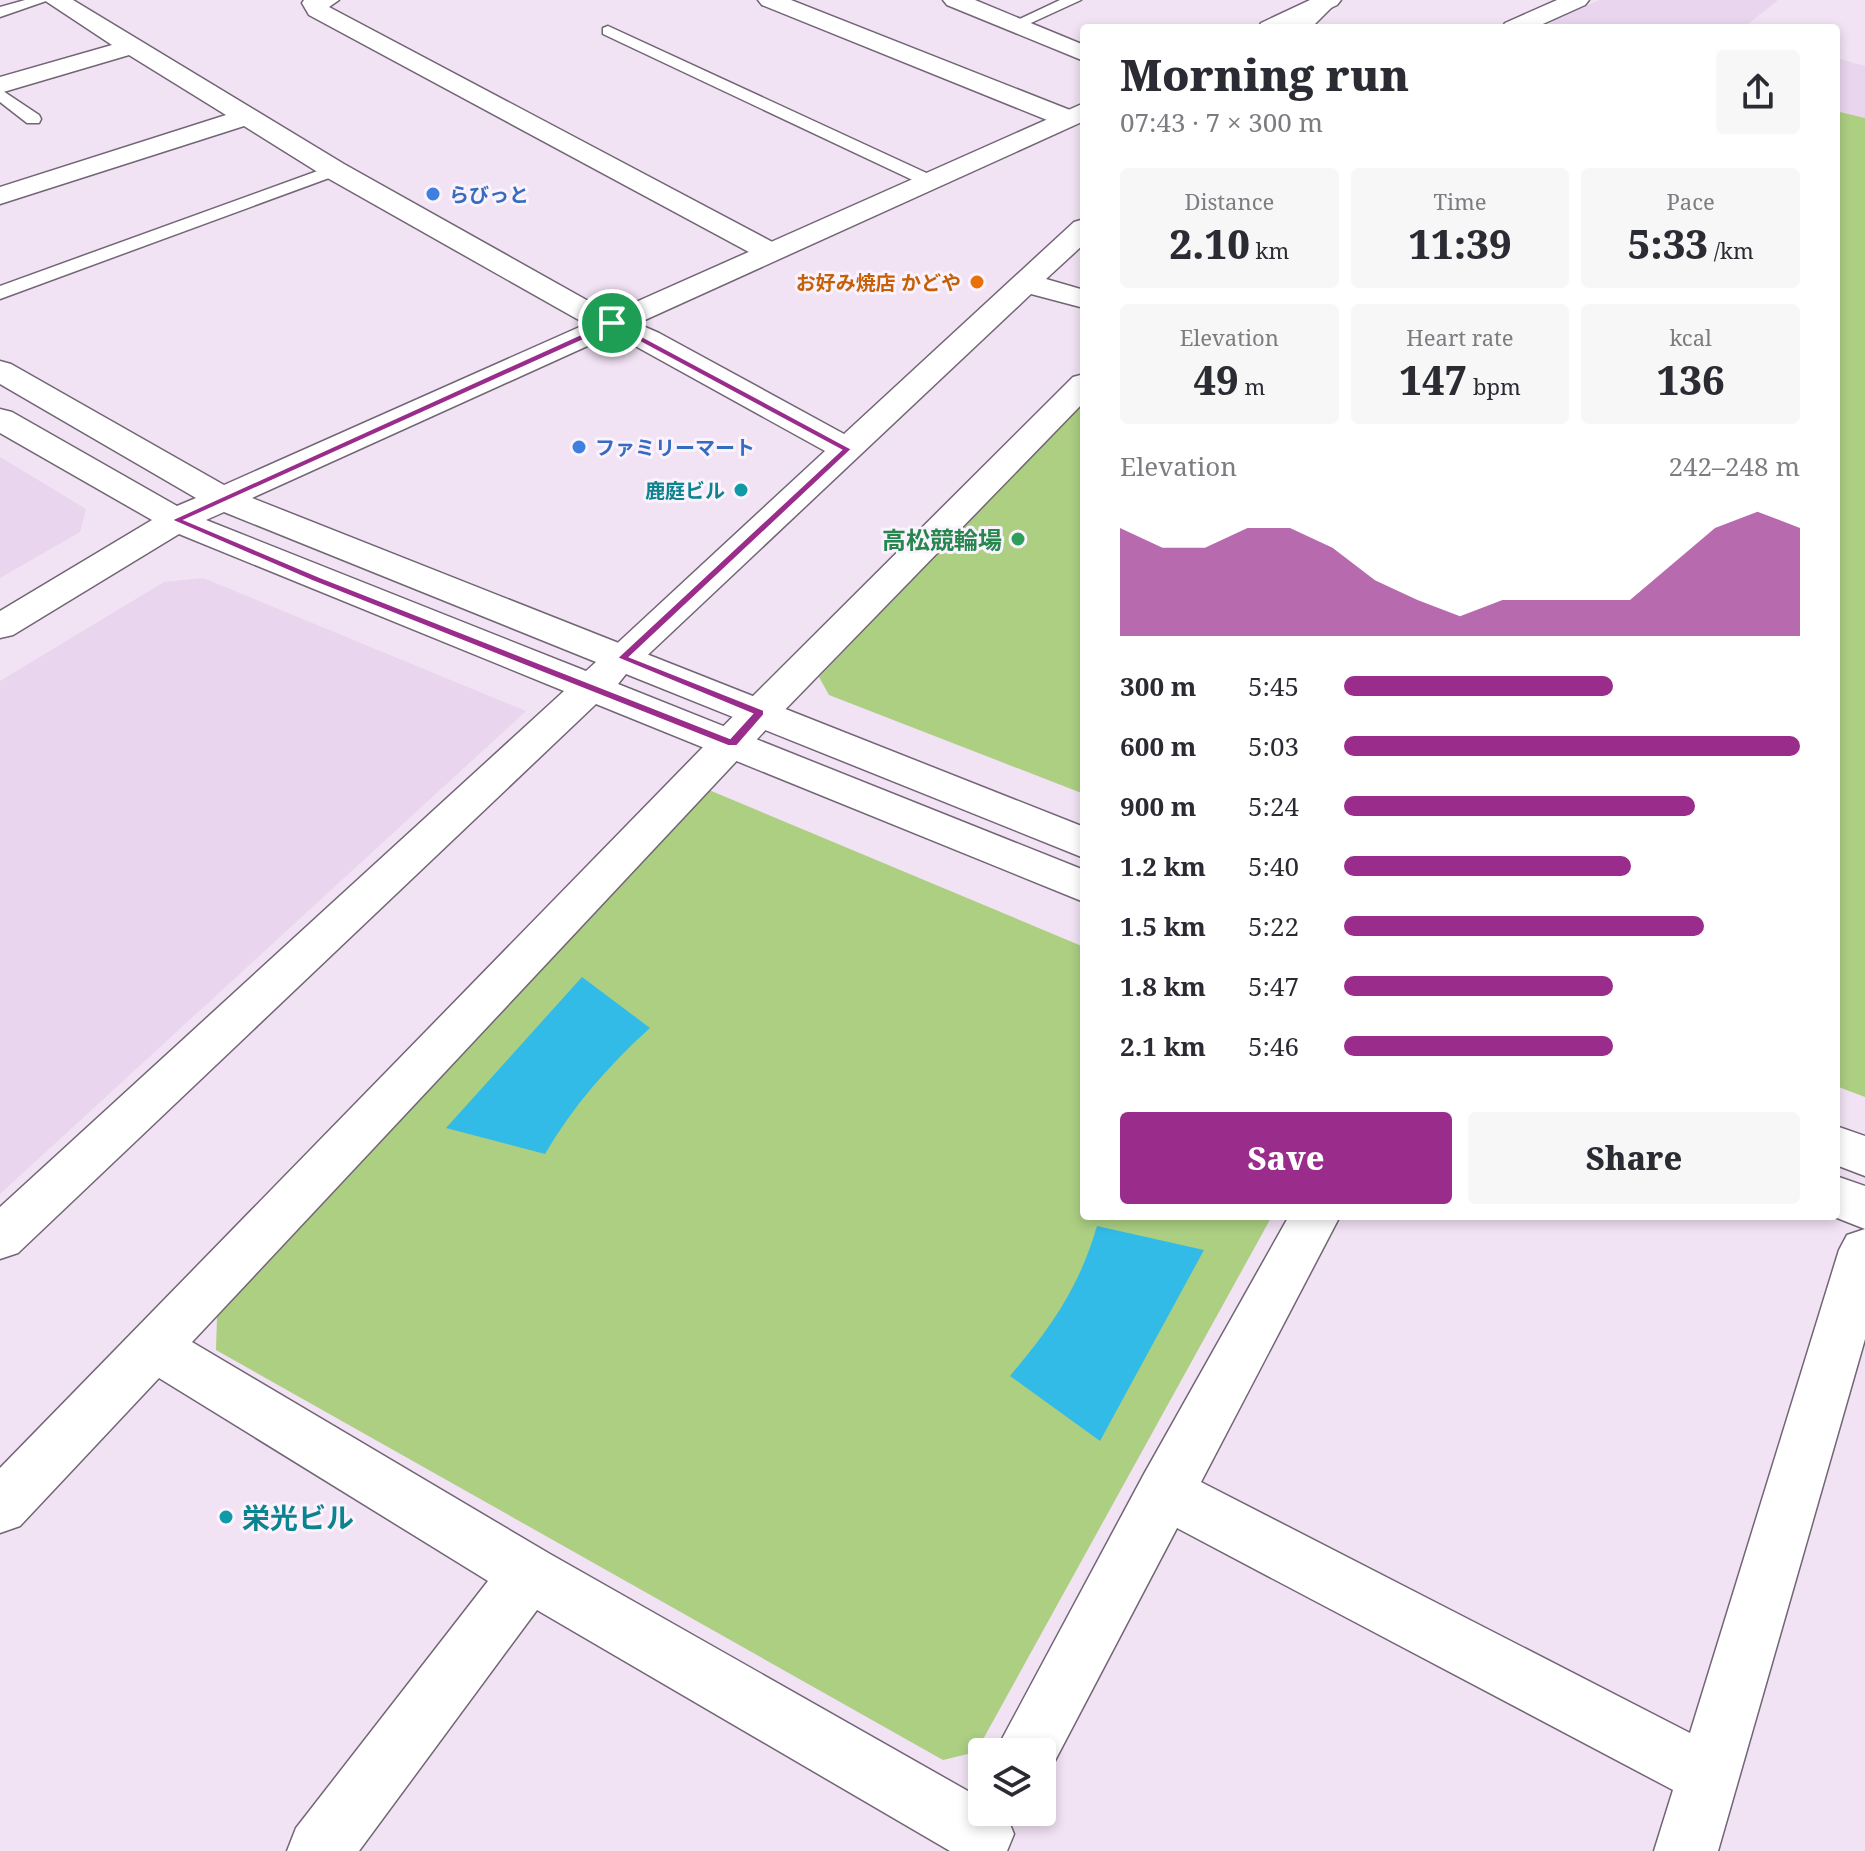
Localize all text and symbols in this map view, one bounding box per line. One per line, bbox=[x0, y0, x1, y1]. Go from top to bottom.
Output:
text: Morning run bbox=[1120, 44, 1409, 104]
button: share bbox=[1716, 50, 1800, 134]
text: 07:43 · 7 × 300 m bbox=[1120, 104, 1323, 140]
place label: らびっと bbox=[449, 181, 529, 208]
marker: らびっと bbox=[424, 185, 442, 203]
text: Distance bbox=[1184, 186, 1274, 216]
text: Time bbox=[1433, 186, 1487, 216]
text: Pace bbox=[1667, 186, 1715, 216]
text: 2.10 bbox=[1169, 216, 1250, 271]
text: 11:39 bbox=[1408, 216, 1512, 271]
text: 5:33 bbox=[1628, 216, 1708, 271]
text: km bbox=[1250, 235, 1289, 265]
text: /km bbox=[1708, 235, 1754, 265]
place label: お好み焼店 かどや bbox=[796, 269, 961, 296]
marker: お好み焼店 かどや bbox=[968, 273, 986, 291]
pin bbox=[578, 289, 646, 357]
icon: arrive bbox=[590, 301, 634, 345]
text: Elevation bbox=[1180, 322, 1279, 352]
text: Heart rate bbox=[1406, 322, 1514, 352]
text: kcal bbox=[1669, 322, 1712, 352]
text: 49 bbox=[1193, 352, 1239, 407]
text: 147 bbox=[1399, 352, 1467, 407]
text: 136 bbox=[1657, 352, 1725, 407]
text: m bbox=[1239, 371, 1265, 401]
text: bpm bbox=[1467, 371, 1521, 401]
place label: ファミリーマート bbox=[595, 434, 755, 461]
marker: ファミリーマート bbox=[570, 438, 588, 456]
text: Elevation bbox=[1120, 448, 1237, 484]
text: 242–248 m bbox=[1668, 448, 1800, 484]
place label: 鹿庭ビル bbox=[645, 477, 725, 504]
marker: 鹿庭ビル bbox=[732, 481, 750, 499]
place label: 高松競輪場 bbox=[882, 523, 1002, 556]
marker: 高松競輪場 bbox=[1009, 530, 1027, 548]
text: 300 m bbox=[1120, 668, 1196, 704]
text: 5:45 bbox=[1248, 668, 1299, 704]
text: 600 m bbox=[1120, 728, 1196, 764]
text: 5:03 bbox=[1248, 728, 1299, 764]
text: 900 m bbox=[1120, 788, 1196, 824]
text: 5:24 bbox=[1248, 788, 1299, 824]
text: 1.2 km bbox=[1120, 848, 1206, 884]
text: 5:40 bbox=[1248, 848, 1299, 884]
text: 1.5 km bbox=[1120, 908, 1206, 944]
text: 5:22 bbox=[1248, 908, 1299, 944]
text: 1.8 km bbox=[1120, 968, 1206, 1004]
text: 5:47 bbox=[1248, 968, 1299, 1004]
text: 2.1 km bbox=[1120, 1028, 1206, 1064]
text: 5:46 bbox=[1248, 1028, 1299, 1064]
button: Save bbox=[1120, 1112, 1452, 1204]
button: Share bbox=[1468, 1112, 1800, 1204]
place label: 栄光ビル bbox=[242, 1498, 354, 1536]
marker: 栄光ビル bbox=[217, 1508, 235, 1526]
map controls bbox=[968, 1738, 1056, 1826]
button: layers bbox=[968, 1738, 1056, 1826]

